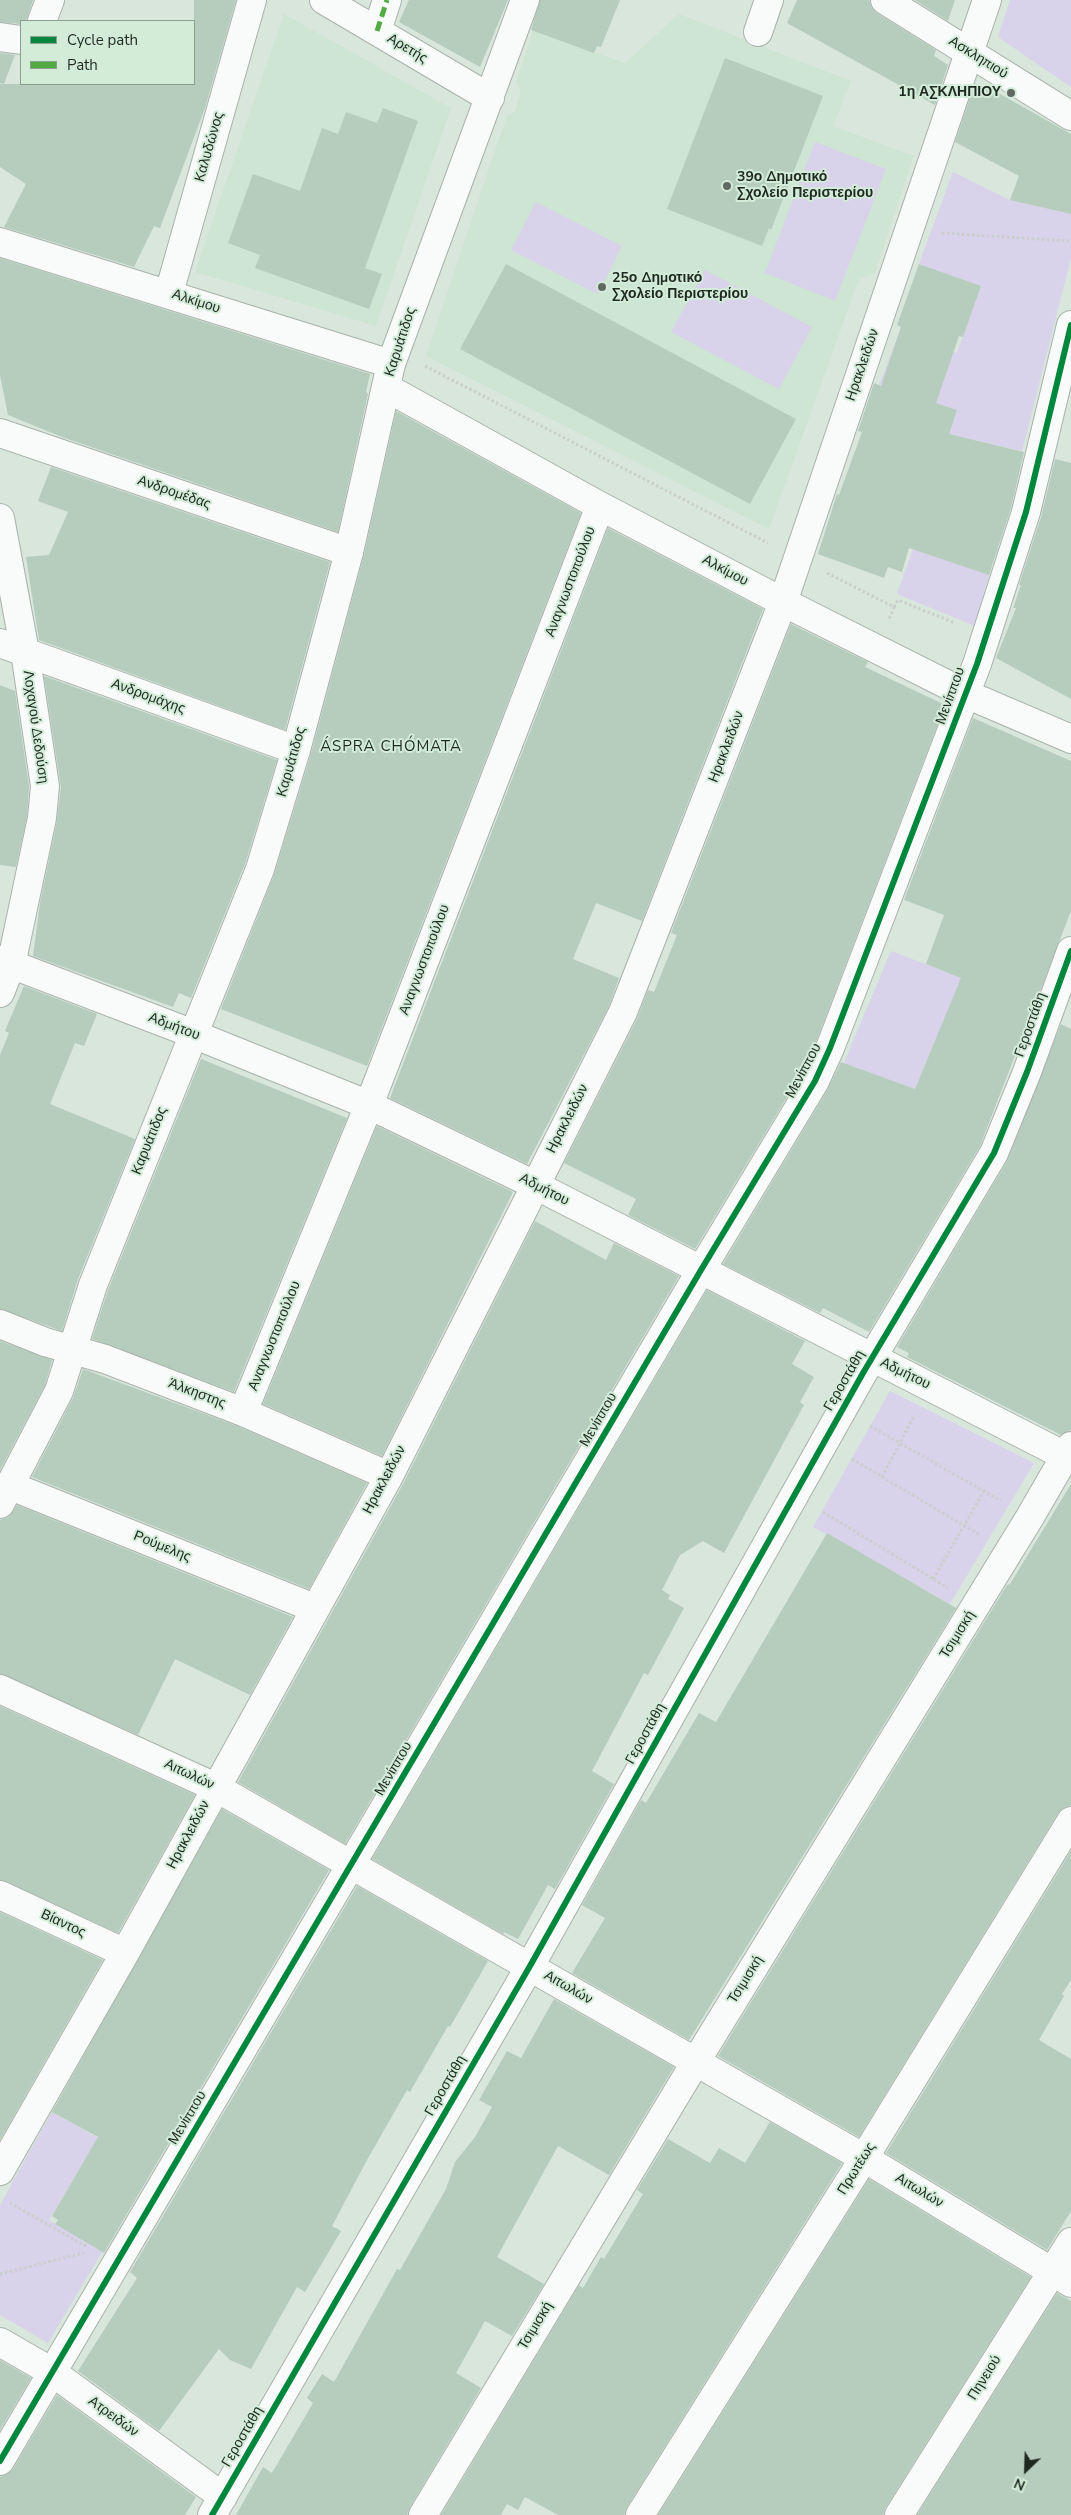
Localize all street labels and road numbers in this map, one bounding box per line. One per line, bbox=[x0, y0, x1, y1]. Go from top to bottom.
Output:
street label: Αρετής bbox=[384, 31, 430, 67]
street label: Ασκληπιού bbox=[945, 33, 1011, 83]
street label: Καλυδώνος bbox=[192, 110, 228, 184]
street label: Αλκίμου bbox=[170, 286, 222, 318]
street label: Καρυάτιδος bbox=[382, 305, 420, 379]
street label: Ηρακλειδών bbox=[843, 327, 883, 403]
street label: Ανδρομέδας bbox=[135, 473, 213, 513]
street label: Αναγνωστοπούλου bbox=[542, 524, 600, 640]
street label: Αλκίμου bbox=[699, 552, 751, 590]
street label: Μενίππου bbox=[933, 665, 969, 727]
street label: Λοχαγού Δεδούση bbox=[19, 669, 51, 785]
street label: Ανδρομάχης bbox=[109, 676, 187, 718]
street label: Ηρακλειδών bbox=[706, 709, 748, 785]
street label: Καρυάτιδος bbox=[274, 725, 310, 799]
street label: Αναγνωστοπούλου bbox=[396, 902, 454, 1018]
street label: Γεροστάθη bbox=[1012, 990, 1050, 1060]
street label: Αδμήτου bbox=[146, 1010, 202, 1044]
street label: Μενίππου bbox=[783, 1041, 825, 1101]
street label: Ηρακλειδών bbox=[543, 1082, 593, 1156]
street label: Καρυάτιδος bbox=[129, 1105, 171, 1177]
street label: Αδμήτου bbox=[516, 1170, 572, 1210]
street label: Αναγνωστοπούλου bbox=[245, 1279, 305, 1393]
street label: Γεροστάθη bbox=[821, 1348, 869, 1414]
street label: Αδμήτου bbox=[877, 1355, 933, 1393]
street label: Άλκηστης bbox=[166, 1375, 228, 1413]
street label: Μενίππου bbox=[577, 1390, 621, 1450]
street label: Ηρακλειδών bbox=[360, 1443, 410, 1517]
street label: Ρούμελης bbox=[131, 1528, 193, 1566]
street label: Τσιμισκή bbox=[937, 1608, 979, 1662]
street label: Γεροστάθη bbox=[622, 1700, 670, 1768]
street label: Μενίππου bbox=[372, 1739, 416, 1799]
street label: Αιτωλών bbox=[161, 1756, 217, 1794]
street label: Ηρακλειδών bbox=[164, 1798, 214, 1872]
street label: Βίαντος bbox=[38, 1906, 88, 1942]
street label: Τσιμισκή bbox=[725, 1953, 767, 2007]
street label: Αιτωλών bbox=[541, 1967, 595, 2009]
street label: Γεροστάθη bbox=[422, 2053, 470, 2119]
street label: Μενίππου bbox=[165, 2088, 211, 2148]
street label: Πρωτέως bbox=[834, 2140, 880, 2198]
street label: Αιτωλών bbox=[892, 2170, 946, 2212]
street label: Τσιμισκή bbox=[515, 2299, 557, 2353]
street label: Πηνειού bbox=[965, 2352, 1005, 2404]
street label: Ατρειδών bbox=[85, 2393, 141, 2441]
street label: Γεροστάθη bbox=[219, 2404, 267, 2470]

